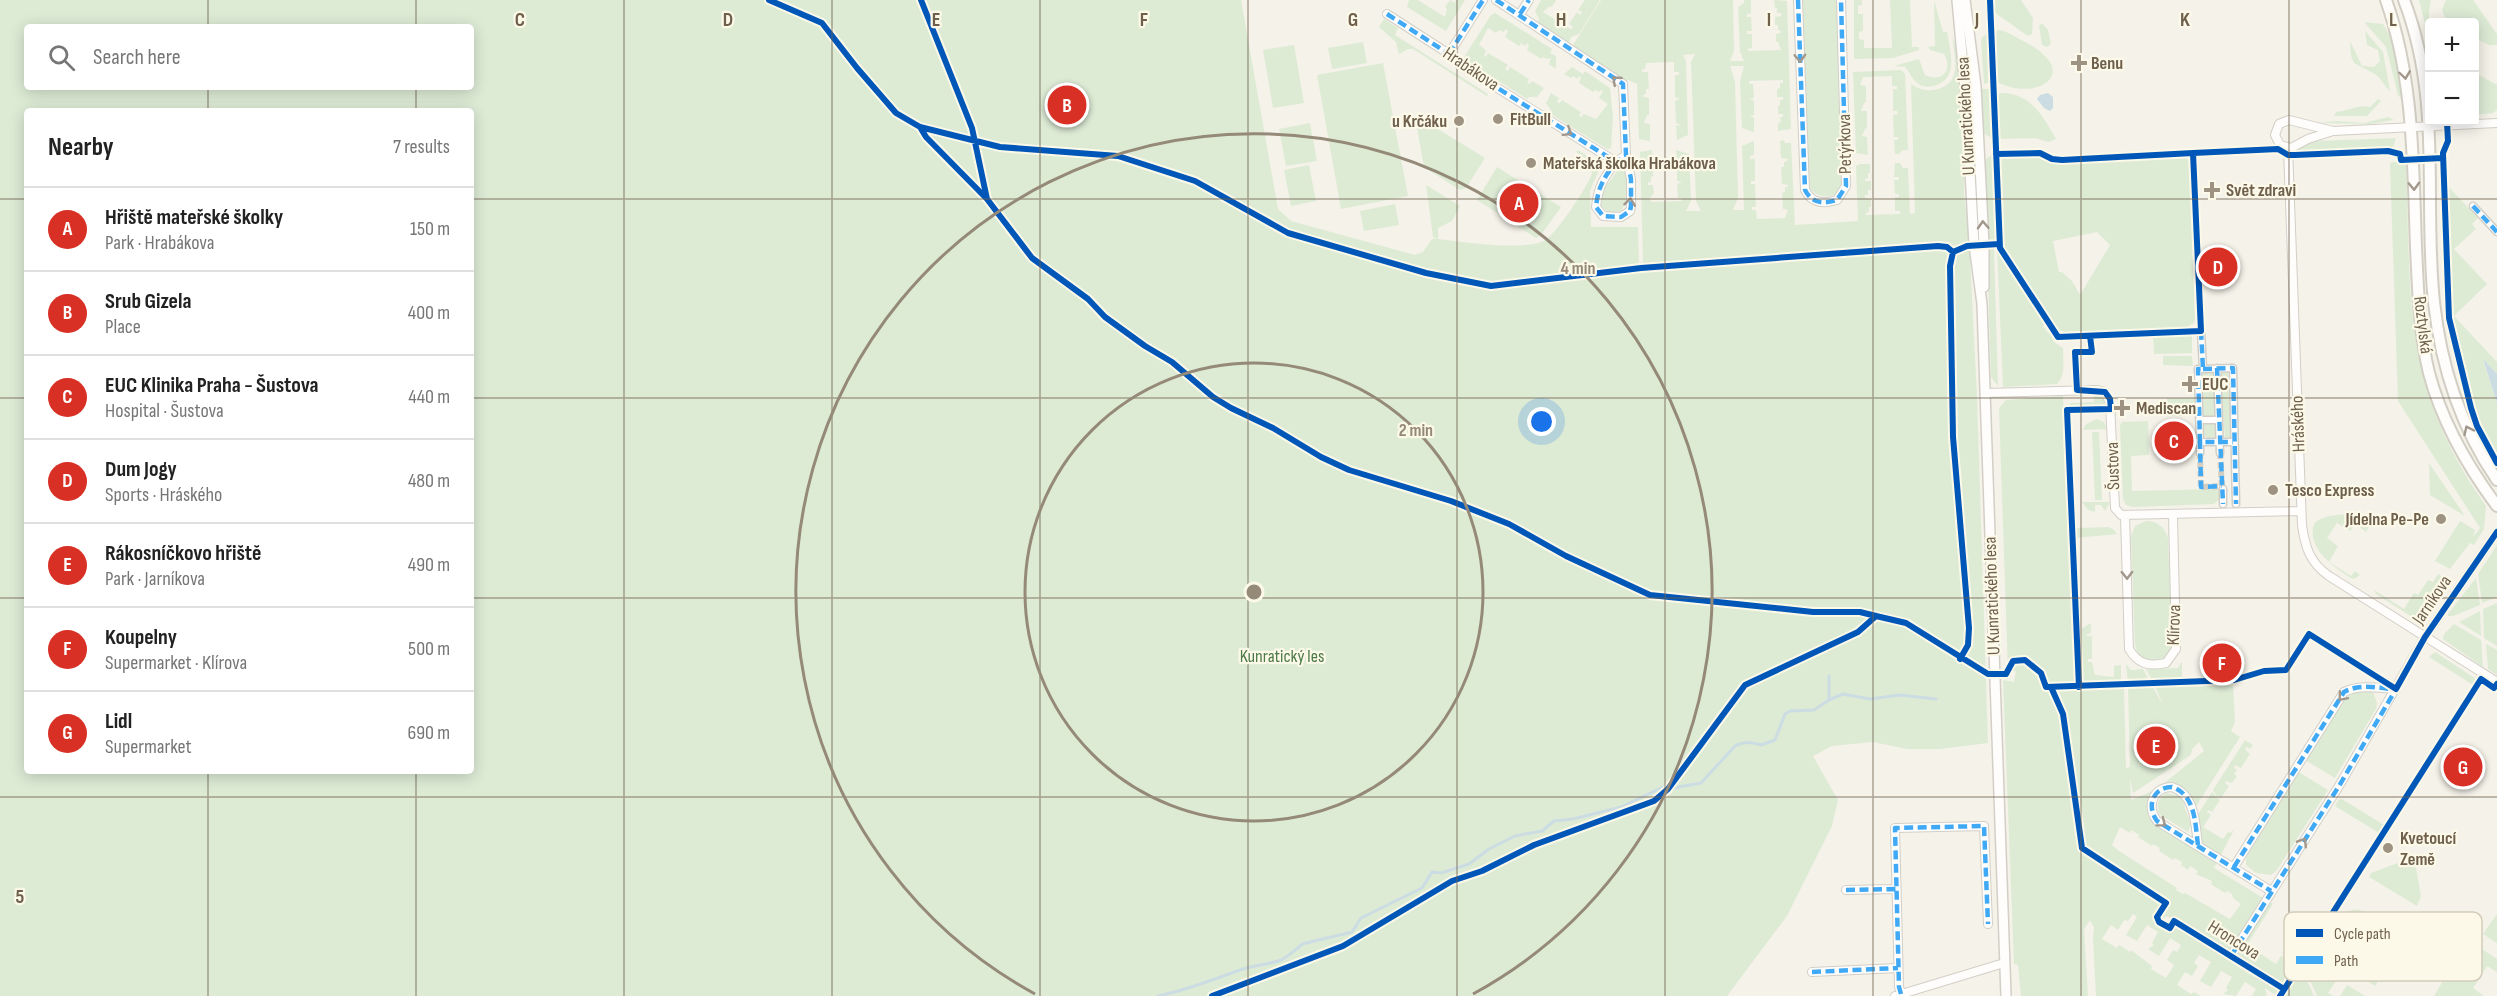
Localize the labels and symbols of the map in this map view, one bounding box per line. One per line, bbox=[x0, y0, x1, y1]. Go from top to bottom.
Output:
text: C bbox=[515, 8, 525, 32]
text: D bbox=[723, 8, 733, 32]
text: E bbox=[932, 8, 940, 32]
text: F bbox=[1140, 8, 1148, 32]
text: G bbox=[1348, 8, 1358, 32]
text: H bbox=[1556, 8, 1566, 32]
text: I bbox=[1767, 8, 1771, 32]
text: J bbox=[1974, 8, 1979, 32]
text: K bbox=[2180, 8, 2190, 32]
text: L bbox=[2389, 8, 2397, 32]
street label: Hrabákova bbox=[1439, 43, 1503, 95]
place label: Benu bbox=[2091, 53, 2123, 74]
one-way arrow bbox=[1794, 54, 1806, 63]
street label: U Kunratického lesa bbox=[1952, 56, 1980, 176]
marker: Benu bbox=[2072, 56, 2086, 70]
one-way arrow bbox=[2398, 70, 2410, 79]
one-way arrow bbox=[1612, 76, 1623, 87]
pin: B bbox=[1048, 82, 1086, 128]
place label: FitBull bbox=[1510, 109, 1551, 130]
place label: u Krčáku bbox=[1392, 111, 1447, 132]
marker: FitBull bbox=[1491, 112, 1505, 126]
marker: u Krčáku bbox=[1452, 114, 1466, 128]
street label: Petýrkova bbox=[1834, 114, 1856, 174]
one-way arrow bbox=[1562, 124, 1572, 136]
place label: Mateřská školka Hrabákova bbox=[1543, 153, 1716, 174]
marker: Mateřská školka Hrabákova bbox=[1524, 156, 1538, 170]
pin: A bbox=[1500, 180, 1538, 226]
place label: Svēt zdravi bbox=[2226, 180, 2296, 201]
marker: Svēt zdravi bbox=[2203, 181, 2221, 199]
one-way arrow bbox=[2408, 181, 2420, 190]
one-way arrow bbox=[1623, 197, 1636, 207]
one-way arrow bbox=[1977, 220, 1990, 229]
pin: D bbox=[2198, 244, 2238, 290]
text: 4 min bbox=[1561, 258, 1595, 279]
street label: Roztylská bbox=[2409, 295, 2437, 355]
place label: EUC bbox=[2202, 374, 2228, 395]
marker: EUC bbox=[2183, 377, 2197, 391]
street label: Hráského bbox=[2287, 395, 2309, 453]
place label: Mediscan bbox=[2136, 398, 2196, 419]
marker: Mediscan bbox=[2113, 399, 2131, 417]
your location bbox=[1527, 407, 1556, 436]
pin: C bbox=[2154, 418, 2194, 464]
text: 2 min bbox=[1399, 420, 1433, 441]
one-way arrow bbox=[2463, 425, 2475, 436]
street label: Šustova bbox=[2102, 442, 2124, 490]
place label: Tesco Express bbox=[2285, 480, 2374, 501]
marker: Tesco Express bbox=[2266, 483, 2280, 497]
place label: Jídelna Pe-Pe bbox=[2344, 509, 2429, 530]
marker: Jídelna Pe-Pe bbox=[2434, 512, 2448, 526]
street label: U Kunratického lesa bbox=[1979, 536, 2005, 656]
one-way arrow bbox=[2121, 570, 2133, 579]
street label: Jarníkova bbox=[2408, 572, 2456, 629]
centre of rings bbox=[1244, 582, 1264, 602]
street label: Klírova bbox=[2163, 604, 2185, 646]
pin: F bbox=[2202, 640, 2242, 686]
park label: Kunratický les bbox=[1240, 646, 1324, 667]
one-way arrow bbox=[2338, 690, 2349, 701]
pin: E bbox=[2136, 724, 2176, 768]
pin: G bbox=[2444, 744, 2482, 789]
one-way arrow bbox=[2156, 816, 2167, 827]
place label: Kvetoucí Země bbox=[2400, 828, 2457, 870]
one-way arrow bbox=[2295, 838, 2307, 848]
marker: Kvetoucí Země bbox=[2381, 841, 2395, 855]
text: 5 bbox=[16, 885, 25, 909]
legend bbox=[2284, 912, 2482, 981]
street label: Hroncova bbox=[2204, 916, 2264, 964]
text: Cycle path bbox=[2334, 925, 2391, 944]
text: Path bbox=[2334, 952, 2358, 971]

